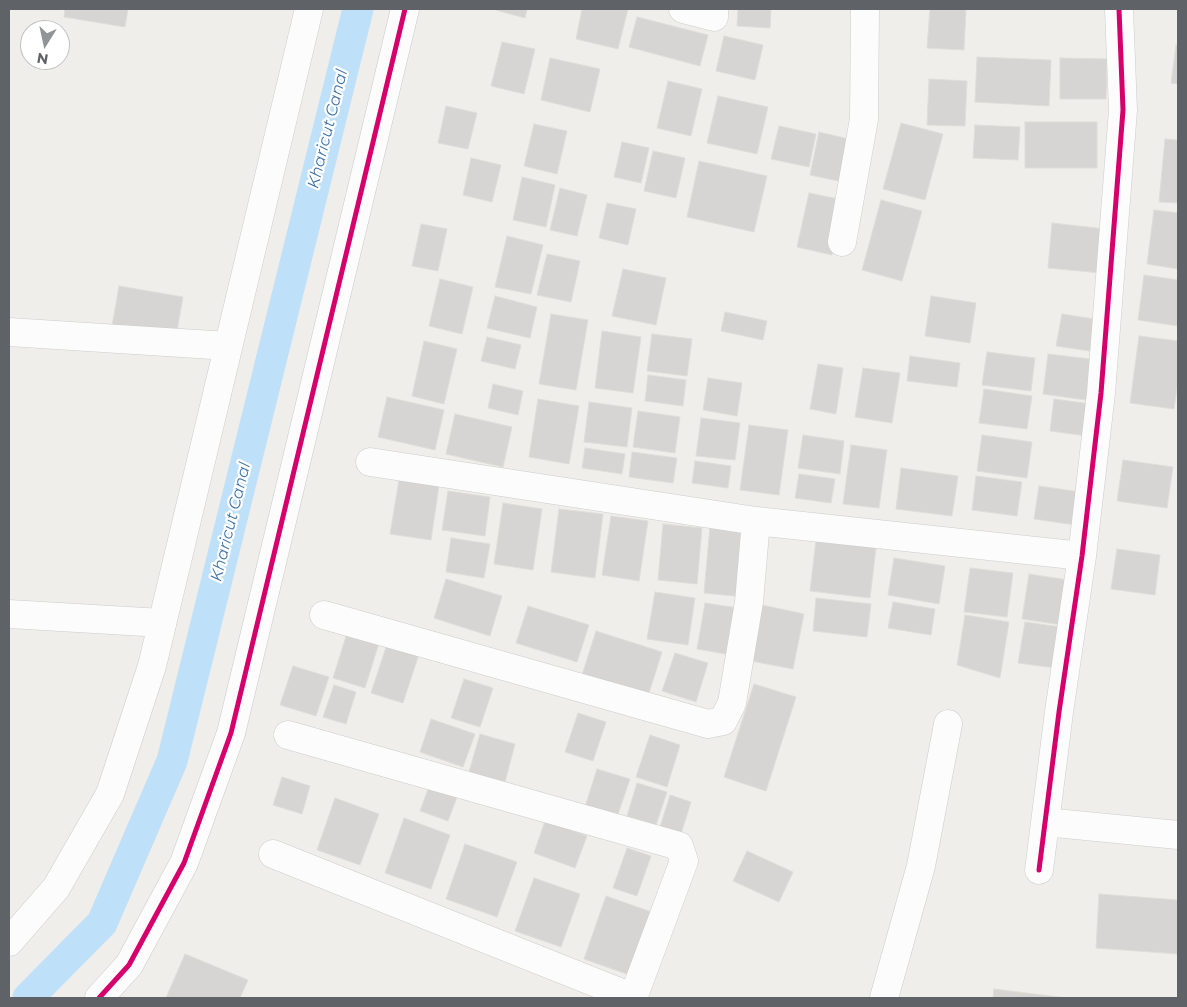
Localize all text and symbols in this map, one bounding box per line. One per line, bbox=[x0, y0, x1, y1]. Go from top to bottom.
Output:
north arrow bbox=[20, 20, 70, 70]
text: N bbox=[35, 49, 50, 69]
water label: Kharicut Canal bbox=[304, 67, 352, 191]
water label: Kharicut Canal bbox=[207, 460, 255, 584]

